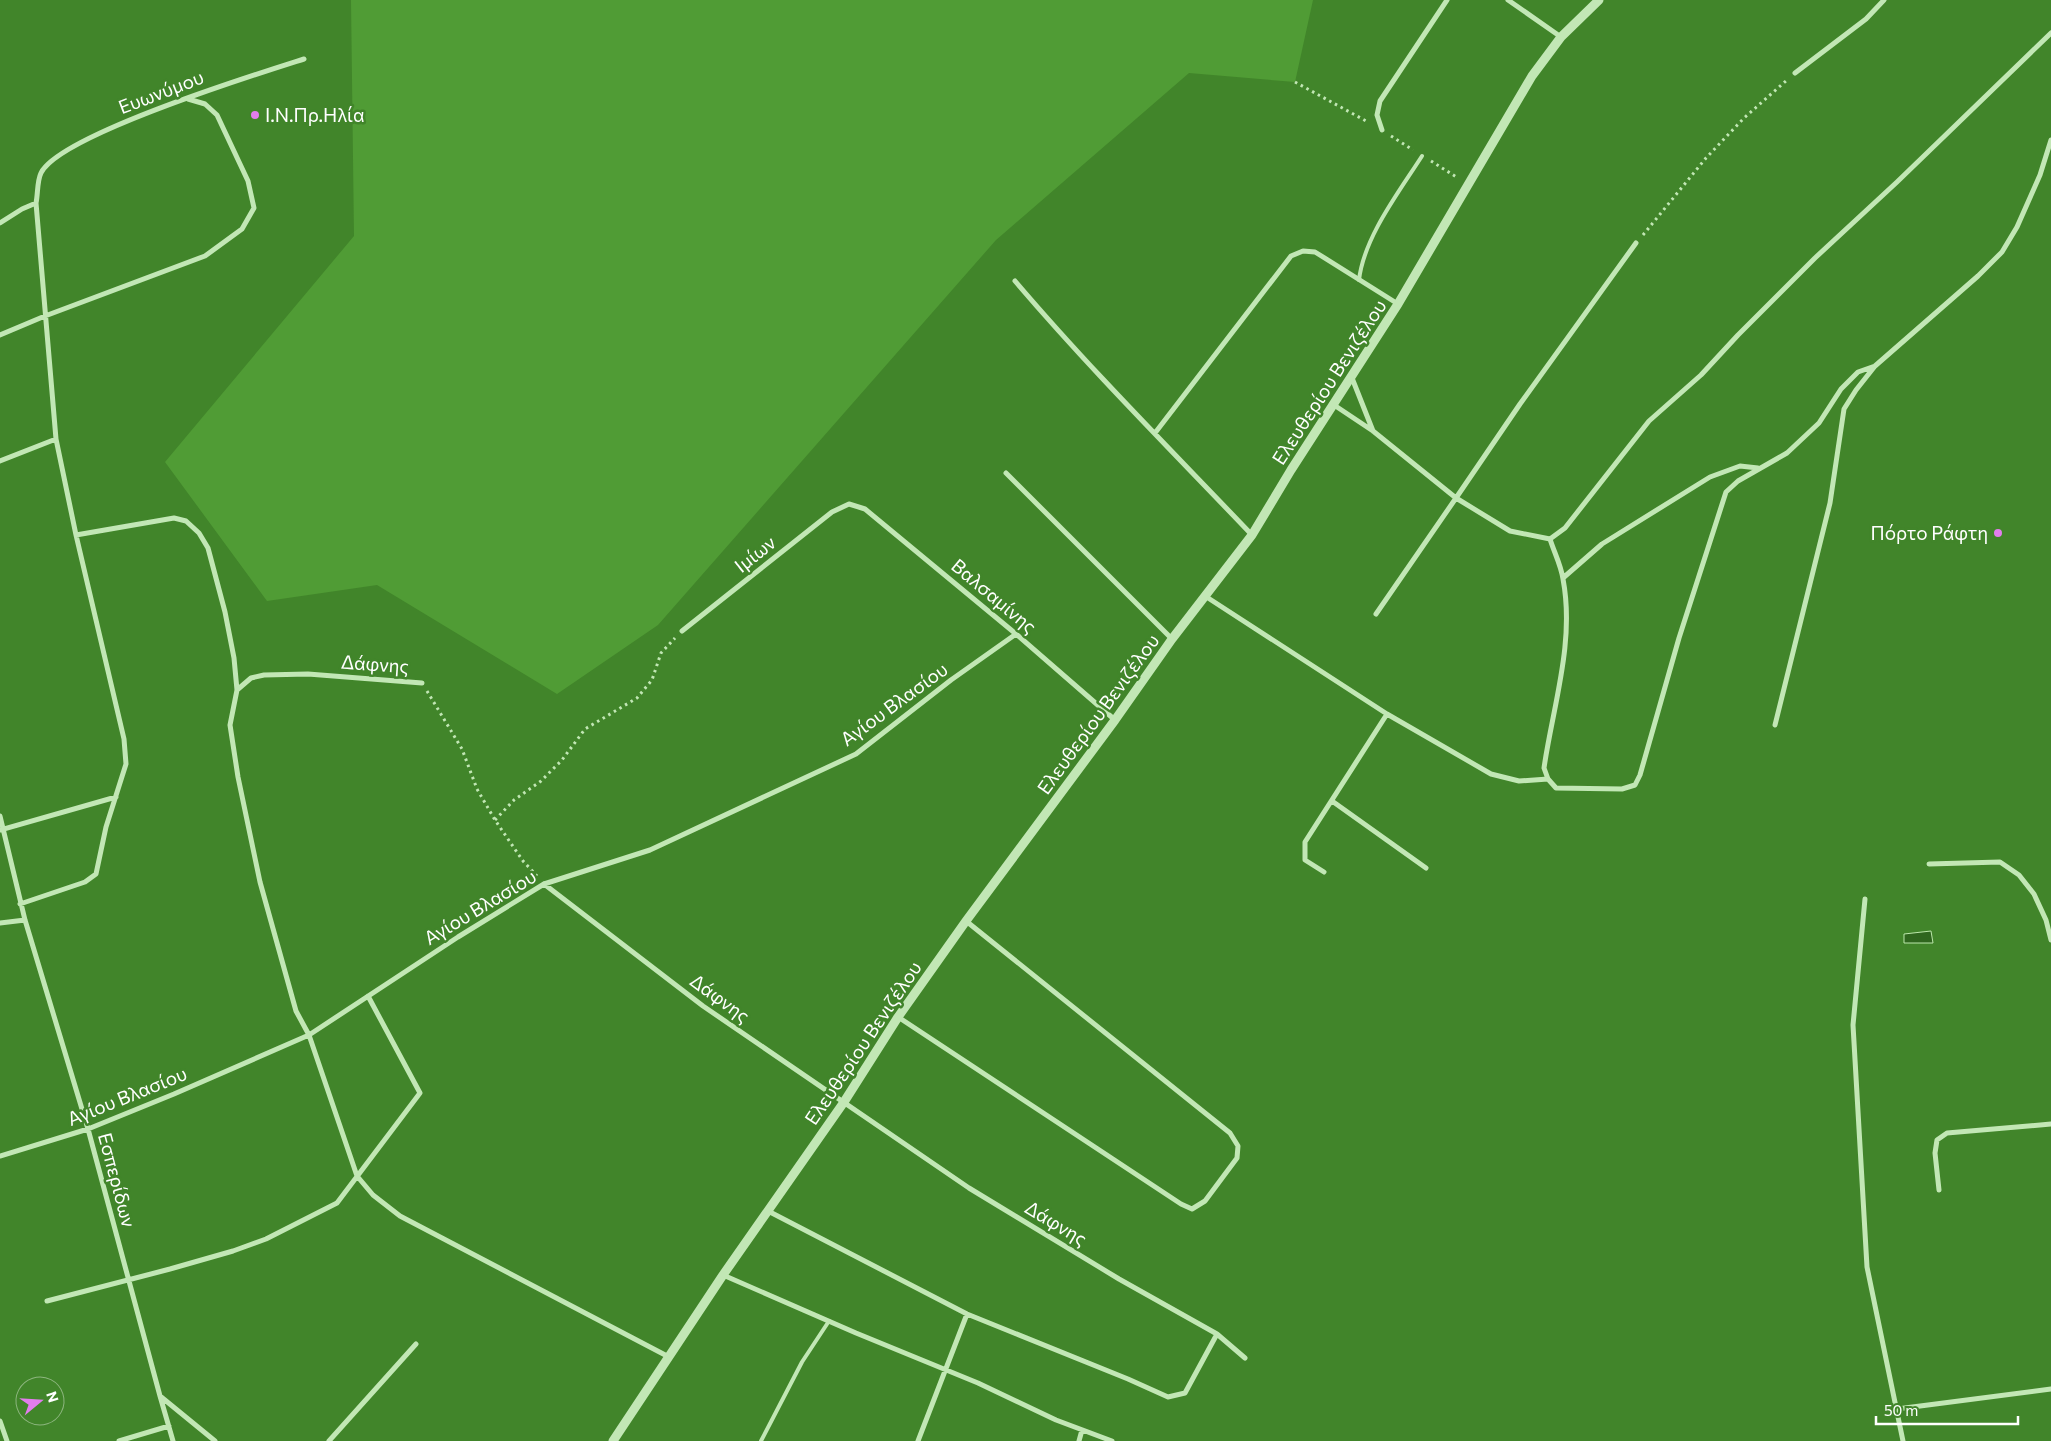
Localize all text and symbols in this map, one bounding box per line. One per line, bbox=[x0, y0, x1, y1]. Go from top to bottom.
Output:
street label: Ευωνύμου bbox=[115, 65, 207, 118]
place label: Ι.Ν.Πρ.Ηλία bbox=[265, 103, 365, 126]
marker: Ι.Ν.Πρ.Ηλία bbox=[249, 109, 261, 121]
street label: Ελευθερίου Βενιζέλου bbox=[1267, 295, 1391, 469]
place label: Πόρτο Ράφτη bbox=[1871, 521, 1988, 544]
marker: Πόρτο Ράφτη bbox=[1992, 527, 2004, 539]
street label: Ιμίων bbox=[730, 530, 780, 577]
street label: Βαλσαμίνης bbox=[947, 554, 1041, 638]
street label: Ελευθερίου Βενιζέλου bbox=[1032, 629, 1163, 798]
street label: Δάφνης bbox=[340, 650, 410, 677]
street label: Αγίου Βλασίου bbox=[836, 657, 952, 750]
street label: Αγίου Βλασίου bbox=[419, 864, 540, 949]
street label: Ελευθερίου Βενιζέλου bbox=[799, 957, 926, 1129]
street label: Δάφνης bbox=[686, 968, 755, 1027]
street label: Αγίου Βλασίου bbox=[64, 1061, 190, 1130]
street label: Εσπερίδων bbox=[94, 1130, 141, 1230]
street label: Δάφνης bbox=[1021, 1195, 1091, 1250]
north arrow bbox=[15, 1376, 65, 1426]
text: N bbox=[43, 1389, 63, 1404]
scale bar bbox=[1876, 1394, 2018, 1426]
text: 50 m bbox=[1884, 1401, 1918, 1419]

